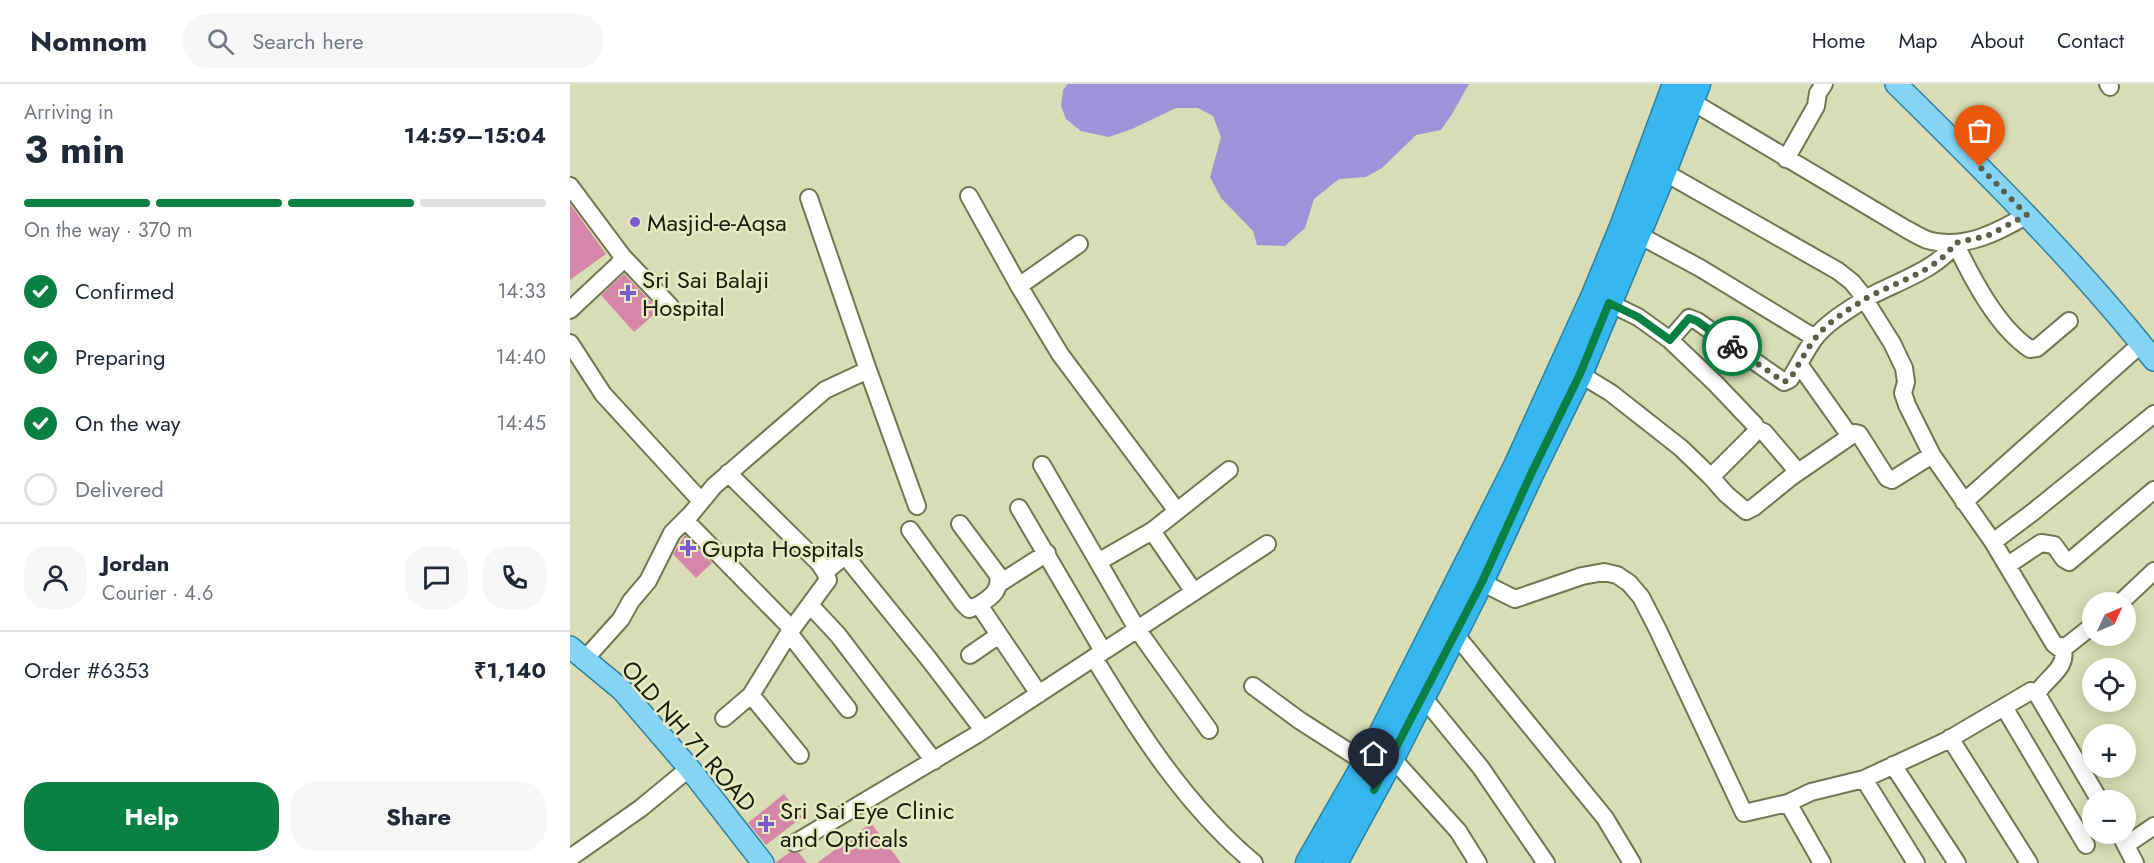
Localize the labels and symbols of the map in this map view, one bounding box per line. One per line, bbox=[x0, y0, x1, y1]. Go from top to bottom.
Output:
pin bbox=[1954, 105, 2005, 167]
place label: Masjid-e-Aqsa bbox=[647, 205, 787, 240]
marker: Masjid-e-Aqsa bbox=[628, 215, 642, 229]
place label: Sri Sai Balaji Hospital bbox=[642, 262, 769, 325]
marker: Sri Sai Balaji Hospital bbox=[619, 284, 637, 302]
courier bbox=[1702, 316, 1762, 376]
place label: Gupta Hospitals bbox=[702, 531, 864, 566]
marker: Gupta Hospitals bbox=[679, 539, 697, 557]
north arrow bbox=[2082, 592, 2136, 646]
street label: OLD NH 71 ROAD bbox=[613, 653, 765, 819]
pin bbox=[1348, 728, 1399, 790]
place label: Sri Sai Eye Clinic and Opticals bbox=[780, 793, 954, 856]
marker: Sri Sai Eye Clinic and Opticals bbox=[757, 815, 775, 833]

